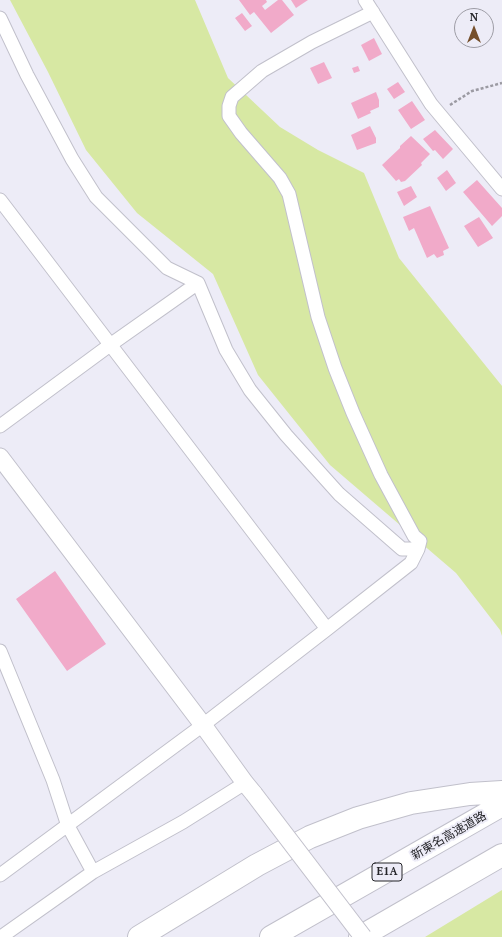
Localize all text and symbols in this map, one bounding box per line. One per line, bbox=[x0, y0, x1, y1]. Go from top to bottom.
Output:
north arrow bbox=[454, 8, 494, 48]
text: N bbox=[470, 10, 478, 24]
street label: 新東名高速道路 bbox=[409, 809, 489, 863]
road number: E1A bbox=[372, 863, 402, 881]

